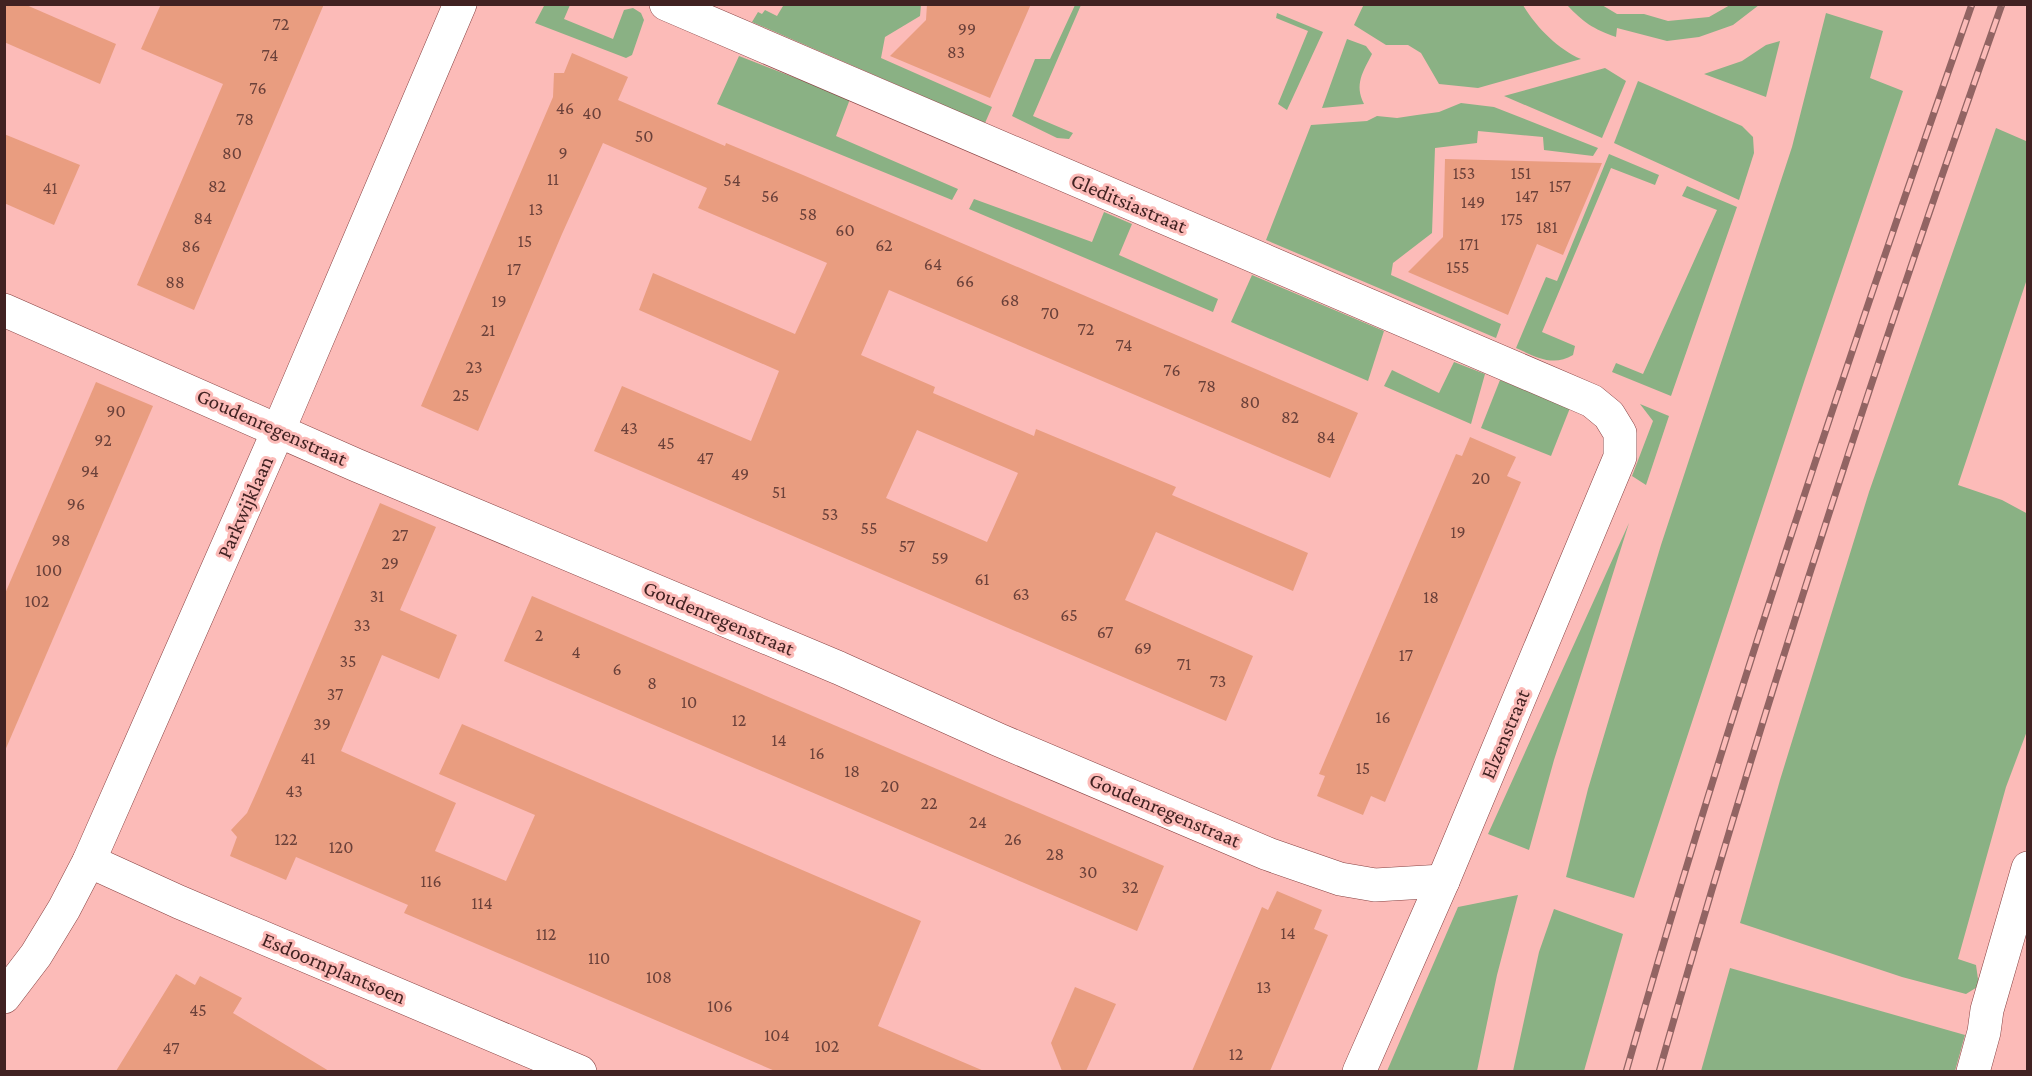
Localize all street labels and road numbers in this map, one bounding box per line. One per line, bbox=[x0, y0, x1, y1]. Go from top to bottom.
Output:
street label: Gleditsiastraat bbox=[1067, 168, 1191, 239]
street label: Goudenregenstraat bbox=[193, 383, 352, 471]
street label: Parkwijklaan bbox=[212, 452, 278, 562]
street label: Goudenregenstraat bbox=[640, 575, 799, 661]
street label: Elzenstraat bbox=[1475, 685, 1535, 782]
street label: Goudenregenstraat bbox=[1086, 767, 1245, 853]
street label: Esdoornplantsoen bbox=[259, 927, 409, 1009]

